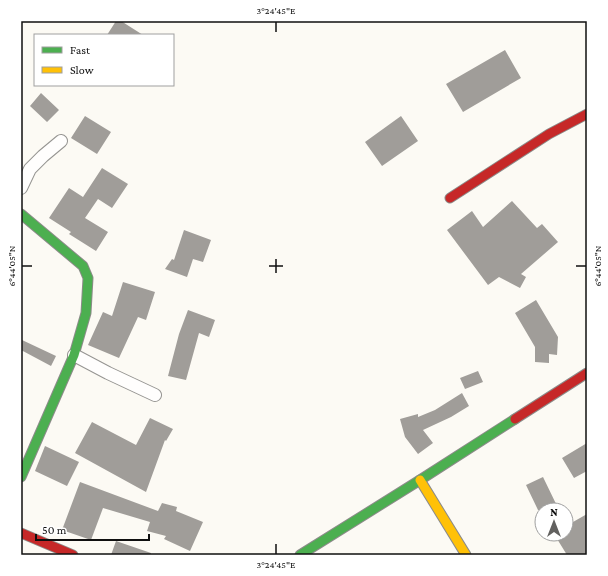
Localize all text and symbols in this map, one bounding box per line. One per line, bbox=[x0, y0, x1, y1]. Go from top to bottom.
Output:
text: 3°24'45"E bbox=[257, 5, 296, 16]
legend bbox=[34, 34, 174, 86]
text: Fast bbox=[70, 43, 91, 57]
text: Slow bbox=[70, 63, 94, 77]
text: 6°44'05"N bbox=[6, 245, 17, 286]
text: 6°44'05"N bbox=[592, 245, 603, 286]
north arrow bbox=[534, 502, 574, 542]
text: N bbox=[550, 506, 558, 518]
scale bar bbox=[36, 516, 149, 542]
text: 50 m bbox=[42, 523, 67, 537]
text: 3°24'45"E bbox=[257, 559, 296, 570]

